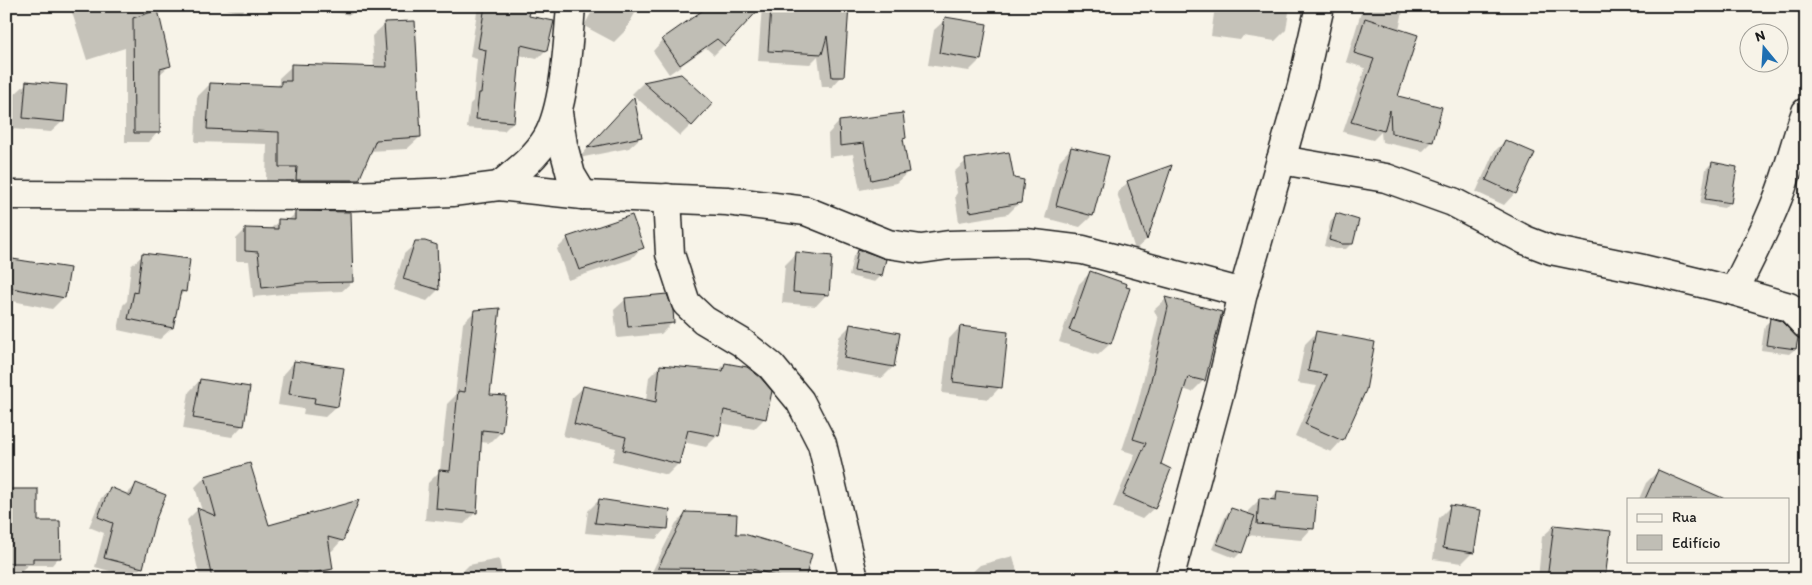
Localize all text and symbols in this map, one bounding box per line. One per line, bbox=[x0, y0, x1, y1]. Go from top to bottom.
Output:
north arrow bbox=[1740, 22, 1790, 72]
text: N bbox=[1753, 27, 1767, 46]
legend bbox=[1627, 498, 1790, 562]
text: Rua bbox=[1672, 508, 1697, 526]
text: Edifício bbox=[1672, 534, 1720, 552]

